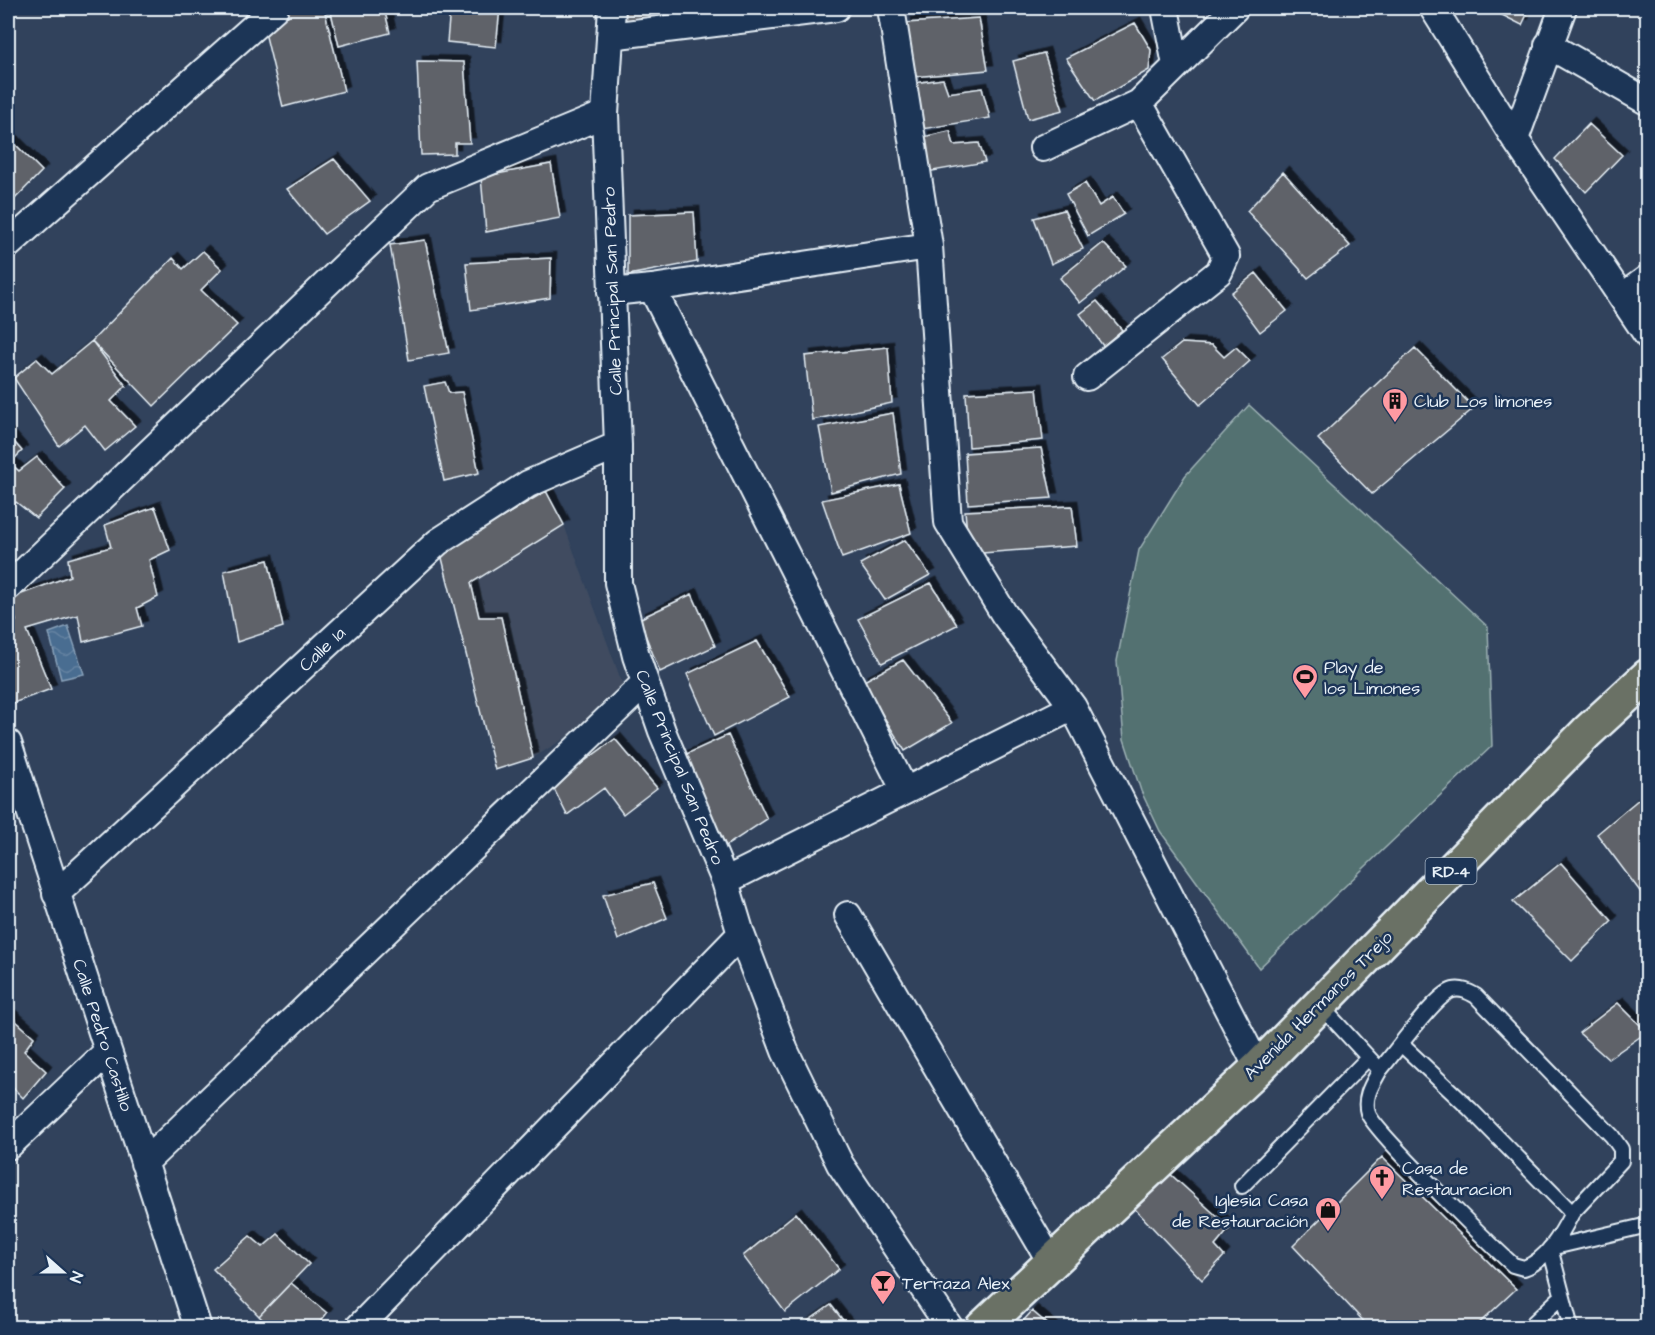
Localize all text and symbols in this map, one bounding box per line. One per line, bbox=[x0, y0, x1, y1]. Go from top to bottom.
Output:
street label: Calle Principal San Pedro bbox=[596, 186, 629, 396]
building icon: Club Los limones bbox=[1380, 386, 1410, 424]
place label: Club Los limones bbox=[1414, 389, 1552, 414]
street label: Calle 1a bbox=[293, 621, 351, 678]
place label: Play de los Limones bbox=[1324, 655, 1420, 701]
sports icon: Play de los Limones bbox=[1290, 662, 1320, 700]
street label: Calle Principal San Pedro bbox=[629, 666, 730, 868]
road number: RD-4 bbox=[1426, 858, 1476, 884]
street label: Avenida Hermanos Trejo bbox=[1238, 925, 1398, 1085]
street label: Calle Pedro Castillo bbox=[66, 956, 139, 1115]
place label: Casa de Restauracion bbox=[1402, 1156, 1512, 1202]
church icon: Casa de Restauracion bbox=[1367, 1163, 1397, 1201]
place label: Iglesia Casa de Restauración bbox=[1172, 1188, 1308, 1234]
shop icon: Iglesia Casa de Restauración bbox=[1313, 1195, 1343, 1233]
north arrow bbox=[33, 1242, 93, 1302]
text: N bbox=[64, 1268, 88, 1286]
bar icon: Terraza Alex bbox=[868, 1268, 898, 1306]
place label: Terraza Alex bbox=[902, 1271, 1010, 1296]

